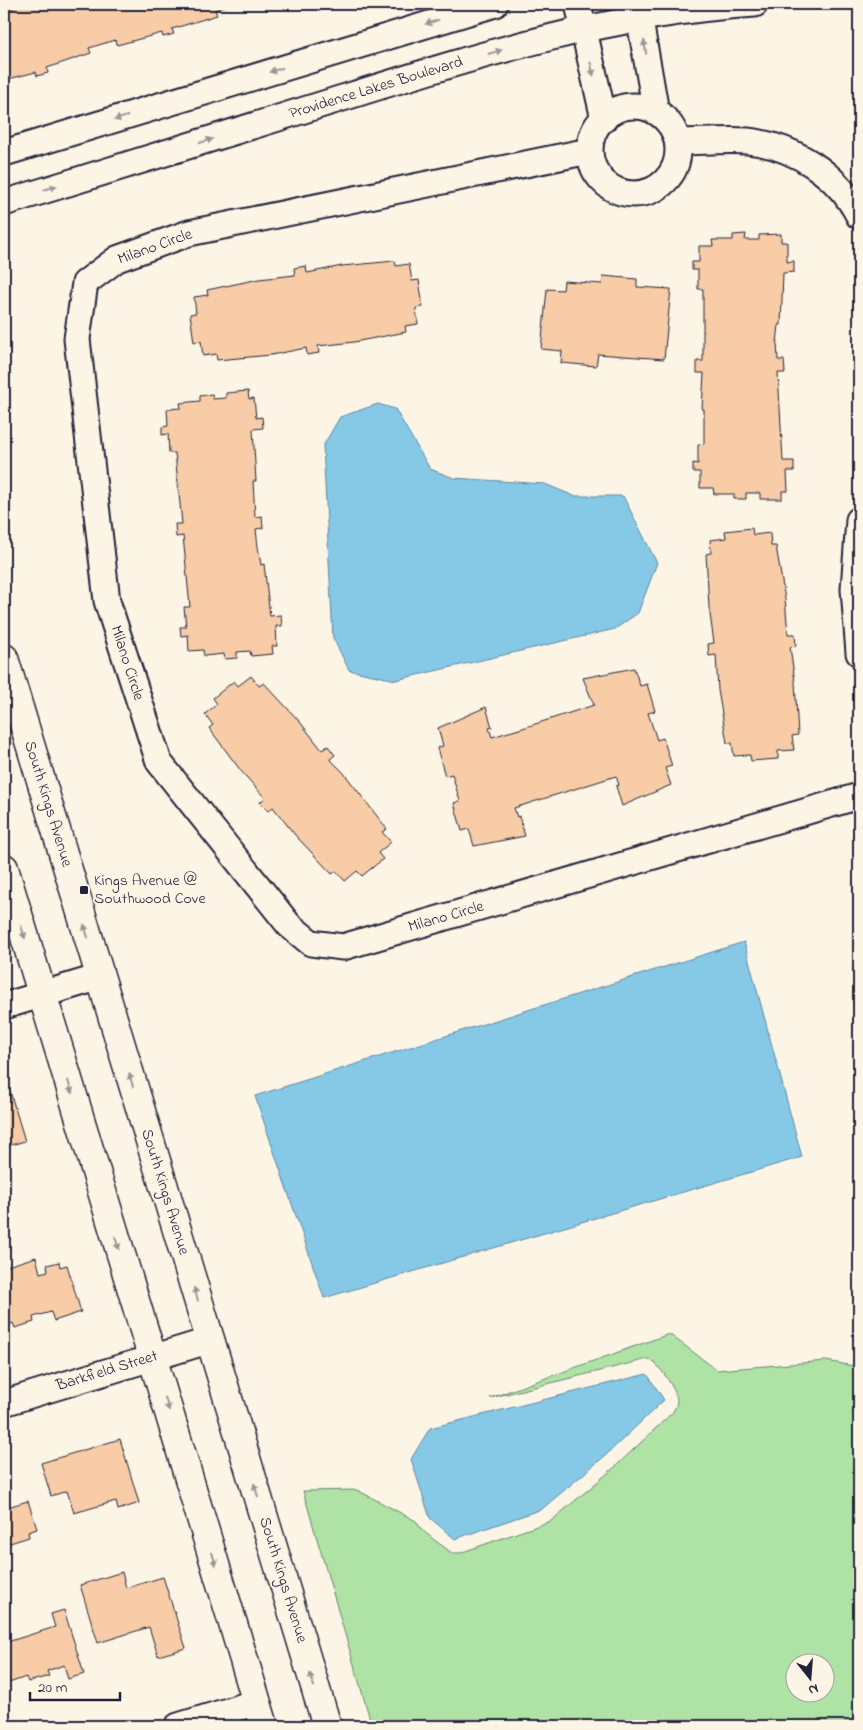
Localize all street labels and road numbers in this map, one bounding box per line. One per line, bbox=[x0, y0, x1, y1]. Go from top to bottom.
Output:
street label: Providence Lakes Boulevard bbox=[286, 50, 466, 126]
street label: Milano Circle bbox=[114, 222, 196, 272]
street label: Milano Circle bbox=[104, 622, 151, 704]
street label: South Kings Avenue bbox=[17, 738, 79, 871]
street label: Milano Circle bbox=[405, 895, 487, 939]
street label: South Kings Avenue bbox=[134, 1126, 196, 1259]
street label: Barkfield Street bbox=[52, 1344, 161, 1398]
street label: South Kings Avenue bbox=[252, 1514, 314, 1647]

